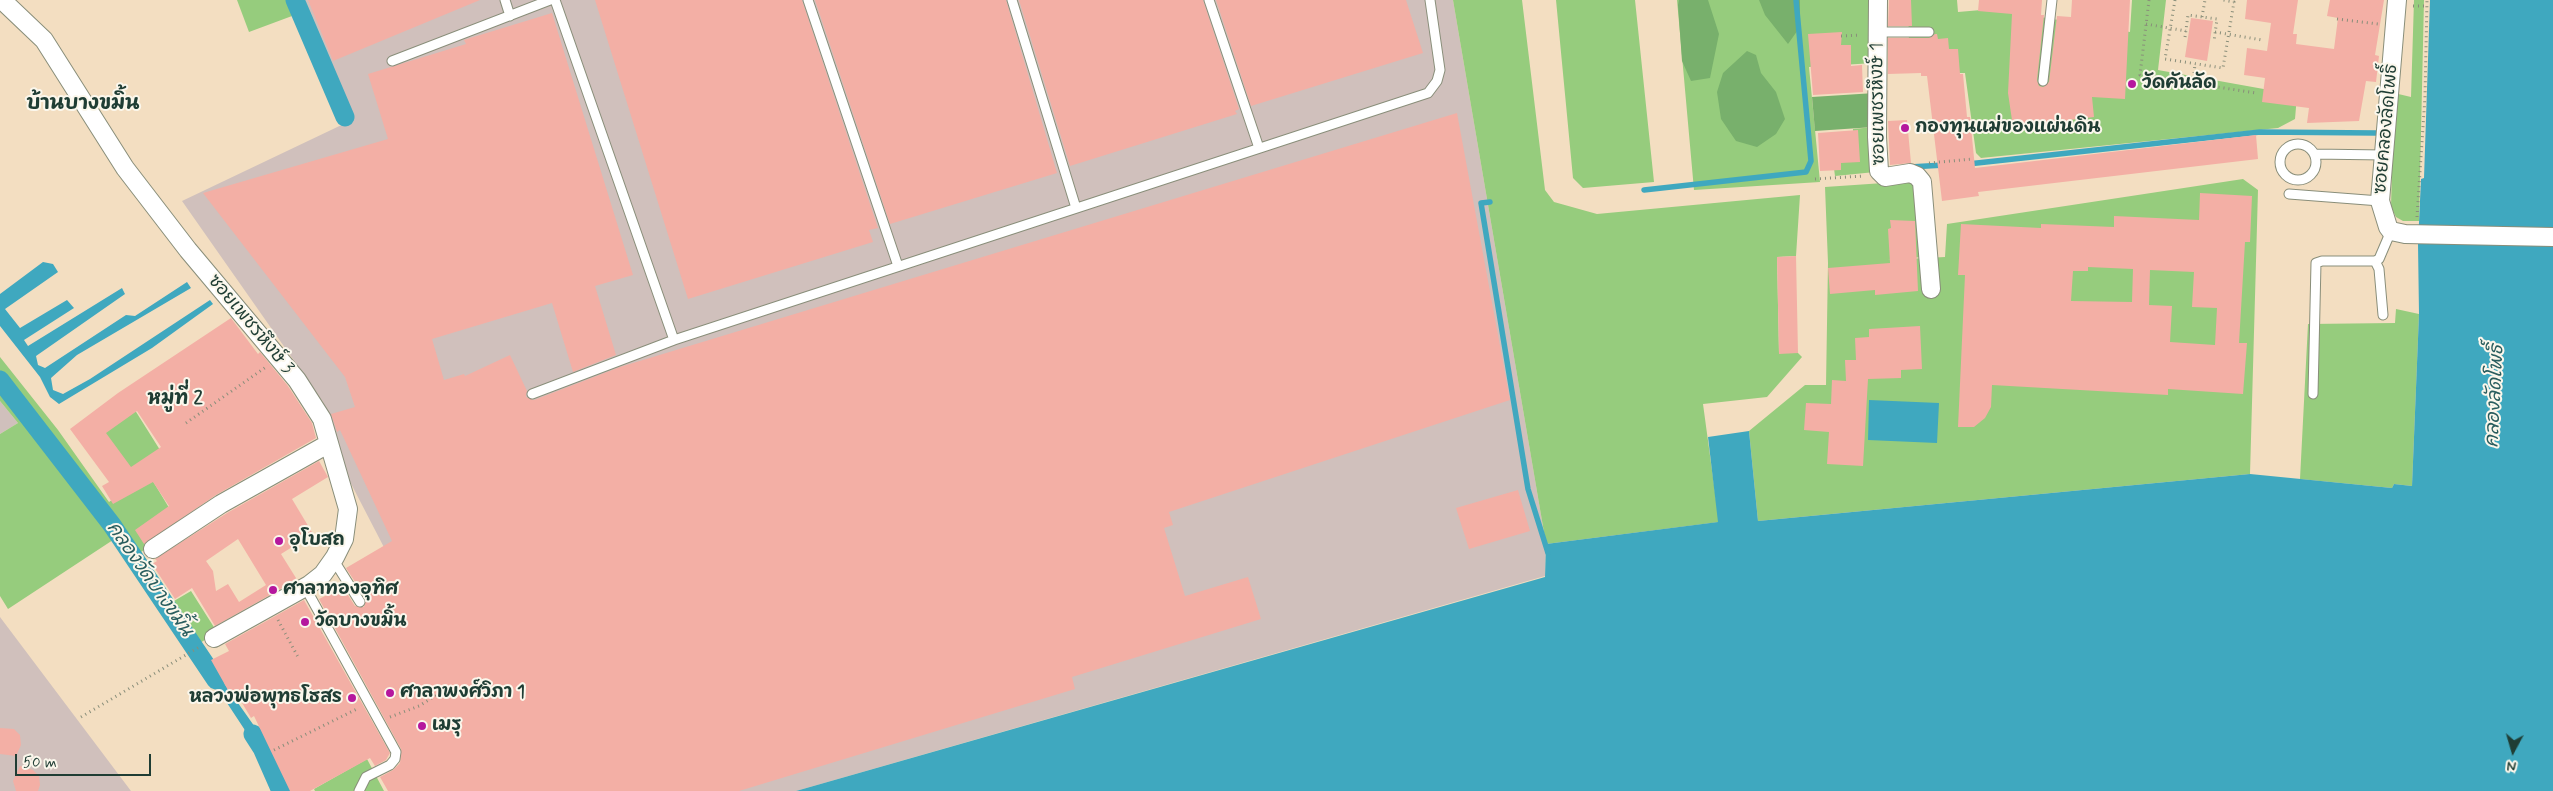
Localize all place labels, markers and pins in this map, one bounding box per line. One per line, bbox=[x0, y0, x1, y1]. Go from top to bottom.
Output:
place label: วัดคันลัด bbox=[2142, 73, 2217, 95]
marker: วัดคันลัด bbox=[2126, 78, 2138, 90]
place label: กองทุนแม่ของแผ่นดิน bbox=[1915, 117, 2100, 139]
marker: กองทุนแม่ของแผ่นดิน bbox=[1899, 122, 1911, 134]
place label: อุโบสถ bbox=[289, 530, 345, 552]
marker: อุโบสถ bbox=[273, 535, 285, 547]
place label: ศาลาทองอุทิศ bbox=[283, 579, 398, 601]
marker: ศาลาทองอุทิศ bbox=[267, 584, 279, 596]
place label: วัดบางขมิ้น bbox=[315, 611, 406, 633]
marker: วัดบางขมิ้น bbox=[299, 616, 311, 628]
place label: ศาลาพงศ์วิภา 1 bbox=[400, 682, 525, 704]
place label: หลวงพ่อพุทธโธสร bbox=[189, 687, 342, 709]
marker: ศาลาพงศ์วิภา 1 bbox=[384, 687, 396, 699]
marker: หลวงพ่อพุทธโธสร bbox=[346, 692, 358, 704]
place label: เมรุ bbox=[432, 715, 461, 737]
marker: เมรุ bbox=[416, 720, 428, 732]

